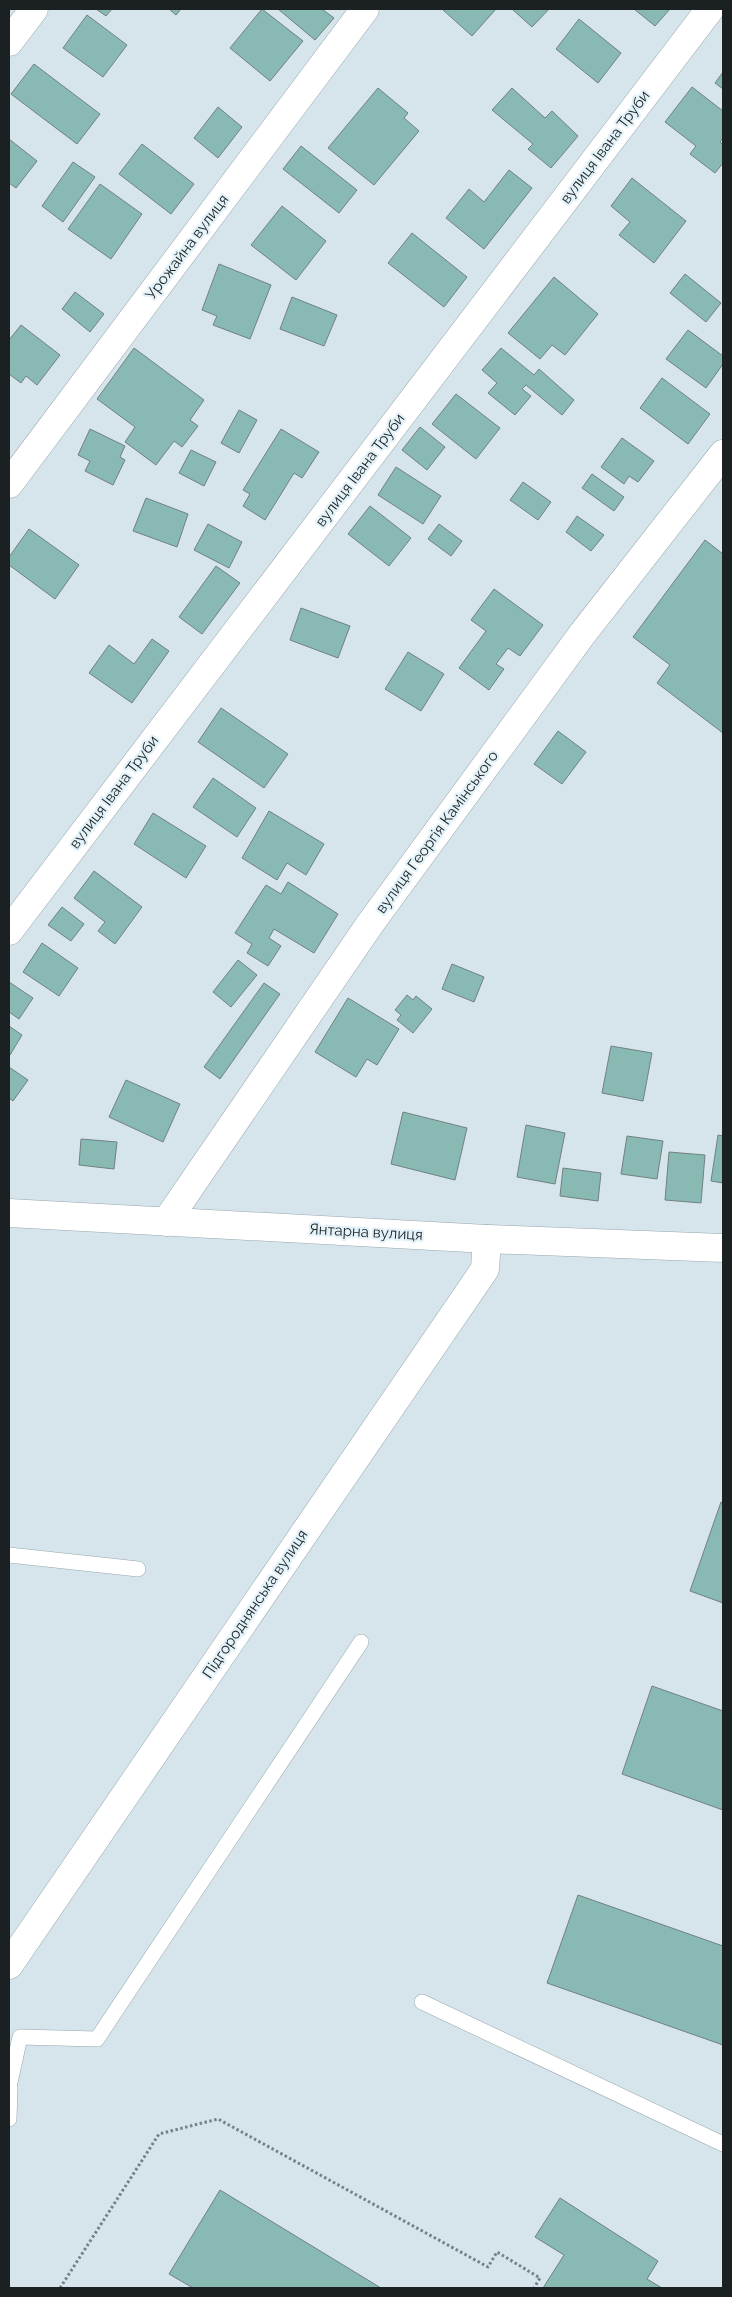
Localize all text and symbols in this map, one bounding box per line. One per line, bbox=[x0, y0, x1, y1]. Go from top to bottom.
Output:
street label: вулиця Івана Труби bbox=[557, 87, 653, 207]
street label: Урожайна вулиця bbox=[142, 191, 232, 303]
street label: вулиця Івана Труби bbox=[312, 410, 408, 530]
street label: вулиця Івана Труби bbox=[66, 732, 162, 852]
street label: вулиця Георгія Камінського bbox=[372, 747, 502, 917]
street label: Янтарна вулиця bbox=[309, 1220, 423, 1244]
street label: Підгороднянська вулиця bbox=[199, 1526, 311, 1682]

